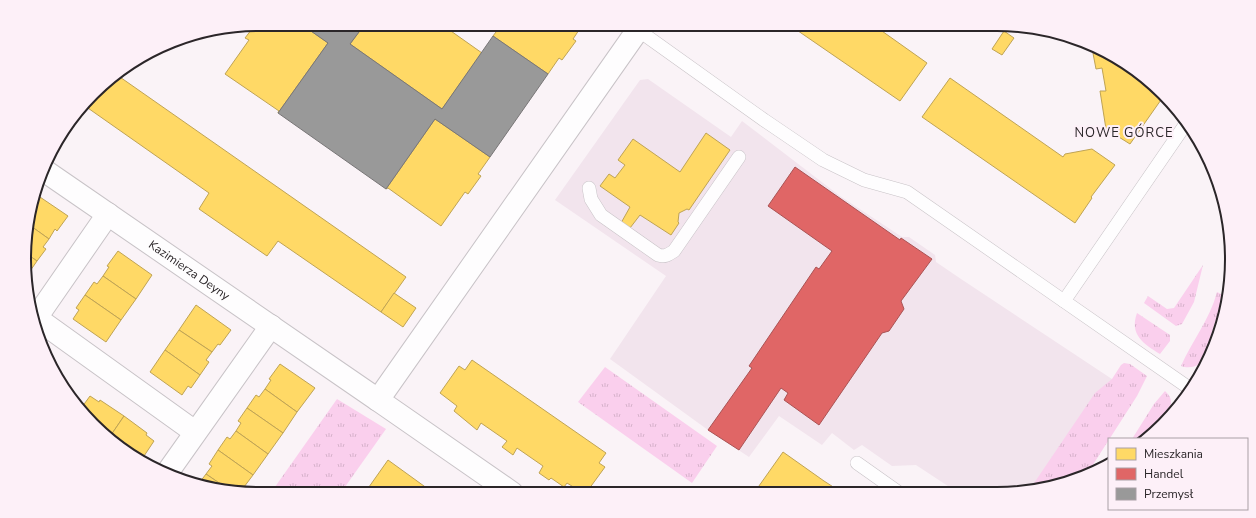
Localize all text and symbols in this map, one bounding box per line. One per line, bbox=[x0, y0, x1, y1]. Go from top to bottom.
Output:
district label: NOWE GÓRCE bbox=[1075, 123, 1173, 142]
street label: Kazimierza Deyny bbox=[145, 237, 234, 304]
legend bbox=[1108, 438, 1248, 510]
text: Mieszkania bbox=[1144, 446, 1203, 462]
text: Handel bbox=[1144, 466, 1184, 482]
text: Przemysł bbox=[1144, 486, 1194, 502]

